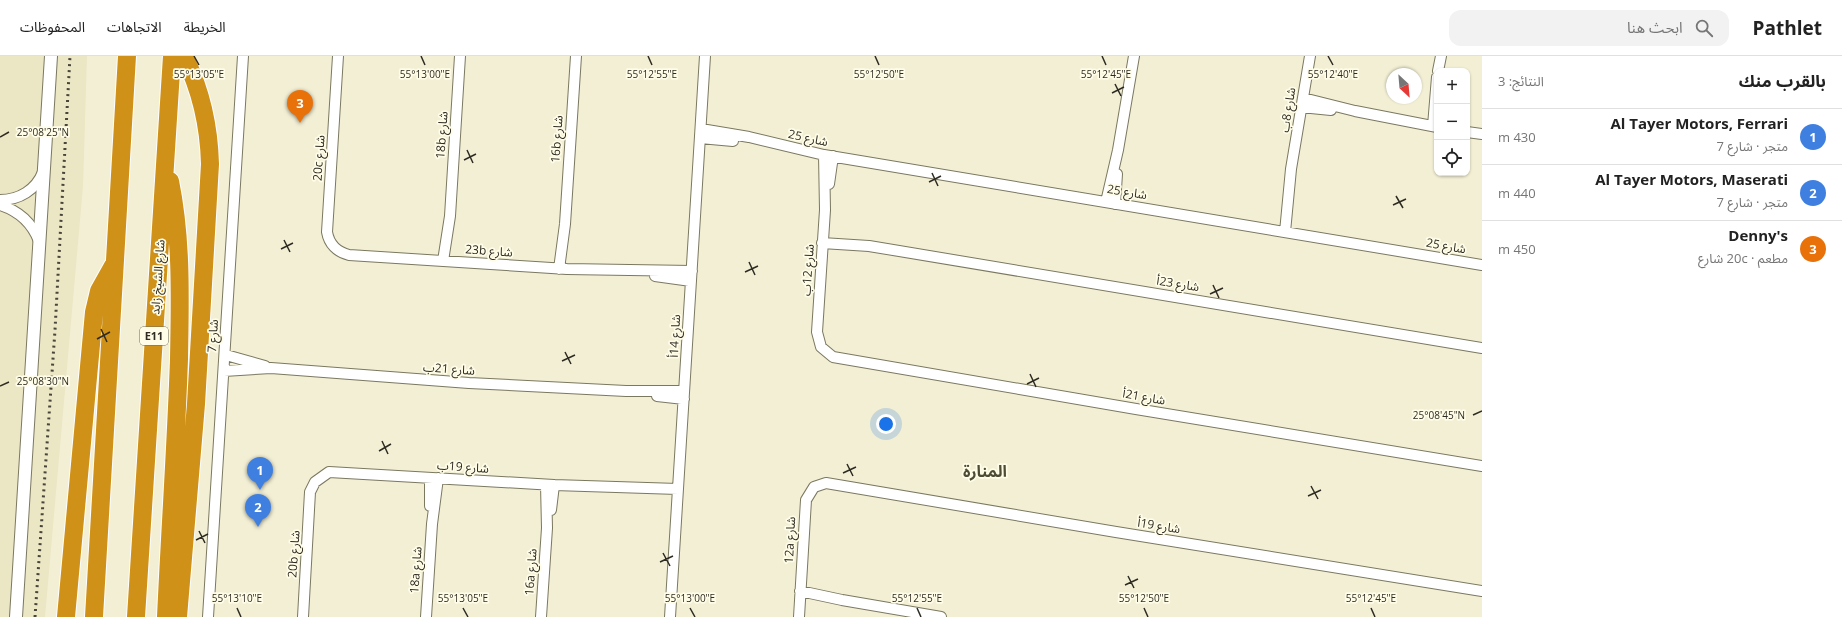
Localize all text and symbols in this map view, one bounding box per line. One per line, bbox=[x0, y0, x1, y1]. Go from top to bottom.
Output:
search box bbox=[1449, 10, 1729, 46]
text: Pathlet bbox=[1753, 15, 1822, 41]
text: المحفوظات bbox=[20, 17, 85, 36]
text: الاتجاهات bbox=[107, 17, 162, 36]
text: الخريطة bbox=[184, 17, 226, 36]
text: ابحث هنا bbox=[1627, 17, 1683, 37]
icon: search bbox=[1693, 17, 1715, 39]
text: 55°13'05"E bbox=[174, 67, 224, 81]
text: 55°13'00"E bbox=[400, 67, 450, 81]
text: 55°12'55"E bbox=[627, 67, 677, 81]
text: 55°12'50"E bbox=[854, 67, 904, 81]
text: 55°12'45"E bbox=[1081, 67, 1131, 81]
text: 55°12'40"E bbox=[1308, 67, 1358, 81]
north arrow bbox=[1386, 68, 1422, 104]
map controls bbox=[1434, 68, 1470, 176]
button: + bbox=[1434, 68, 1470, 104]
text: بالقرب منك bbox=[1739, 69, 1826, 92]
text: النتائج: 3 bbox=[1498, 72, 1544, 90]
street label: شارع 8ب bbox=[1276, 86, 1300, 134]
pin: 3 bbox=[287, 90, 313, 123]
button: − bbox=[1434, 104, 1470, 140]
street label: 18b شارع bbox=[431, 111, 453, 159]
text: Al Tayer Motors, Ferrari bbox=[1610, 113, 1788, 133]
street label: 16b شارع bbox=[546, 115, 568, 163]
text: 25°08'25"N bbox=[17, 125, 69, 139]
street label: شارع 25 bbox=[786, 125, 830, 151]
text: 430 m bbox=[1498, 128, 1536, 146]
text: 1 bbox=[1809, 128, 1817, 146]
street label: 20c شارع bbox=[308, 134, 330, 182]
text: متجر · شارع 7 bbox=[1717, 137, 1788, 155]
button: locate bbox=[1434, 140, 1470, 176]
text: Al Tayer Motors, Maserati bbox=[1595, 169, 1788, 189]
street label: شارع 25 bbox=[1106, 180, 1148, 204]
text: 440 m bbox=[1498, 184, 1536, 202]
text: 2 bbox=[1809, 184, 1817, 202]
text: متجر · شارع 7 bbox=[1717, 193, 1788, 211]
text: Denny's bbox=[1728, 225, 1788, 245]
street label: شارع 25 bbox=[1425, 234, 1467, 258]
street label: شارع الشيخ زايد bbox=[146, 239, 170, 315]
street label: 23b شارع bbox=[465, 240, 513, 262]
text: 450 m bbox=[1498, 240, 1536, 258]
text: 3 bbox=[1809, 240, 1817, 258]
street label: شارع 12ب bbox=[797, 243, 819, 297]
text: مطعم · 20c شارع bbox=[1698, 249, 1788, 267]
street label: شارع 23أ bbox=[1155, 272, 1201, 296]
street label: شارع 14أ bbox=[665, 314, 685, 358]
street label: شارع 7 bbox=[203, 319, 223, 353]
road number: E11 bbox=[140, 327, 168, 345]
street label: شارع 21ب bbox=[422, 358, 476, 380]
text: 25°08'30"N bbox=[17, 374, 69, 388]
street label: شارع 21أ bbox=[1121, 384, 1167, 410]
text: 25°08'45"N bbox=[1413, 408, 1465, 422]
your location bbox=[876, 414, 896, 434]
street label: شارع 19ب bbox=[436, 456, 490, 478]
pin: 1 bbox=[247, 457, 273, 490]
district label: المنارة bbox=[963, 460, 1007, 482]
pin: 2 bbox=[245, 494, 271, 527]
street label: شارع 19أ bbox=[1136, 514, 1182, 538]
street label: 12a شارع bbox=[780, 516, 800, 564]
street label: 20b شارع bbox=[283, 530, 305, 578]
street label: 18a شارع bbox=[405, 546, 427, 594]
street label: 16a شارع bbox=[520, 548, 542, 596]
text: 55°13'10"E bbox=[212, 591, 262, 605]
text: 55°13'05"E bbox=[438, 591, 488, 605]
text: 55°13'00"E bbox=[665, 591, 715, 605]
text: 55°12'55"E bbox=[892, 591, 942, 605]
text: 55°12'50"E bbox=[1119, 591, 1169, 605]
text: 55°12'45"E bbox=[1346, 591, 1396, 605]

